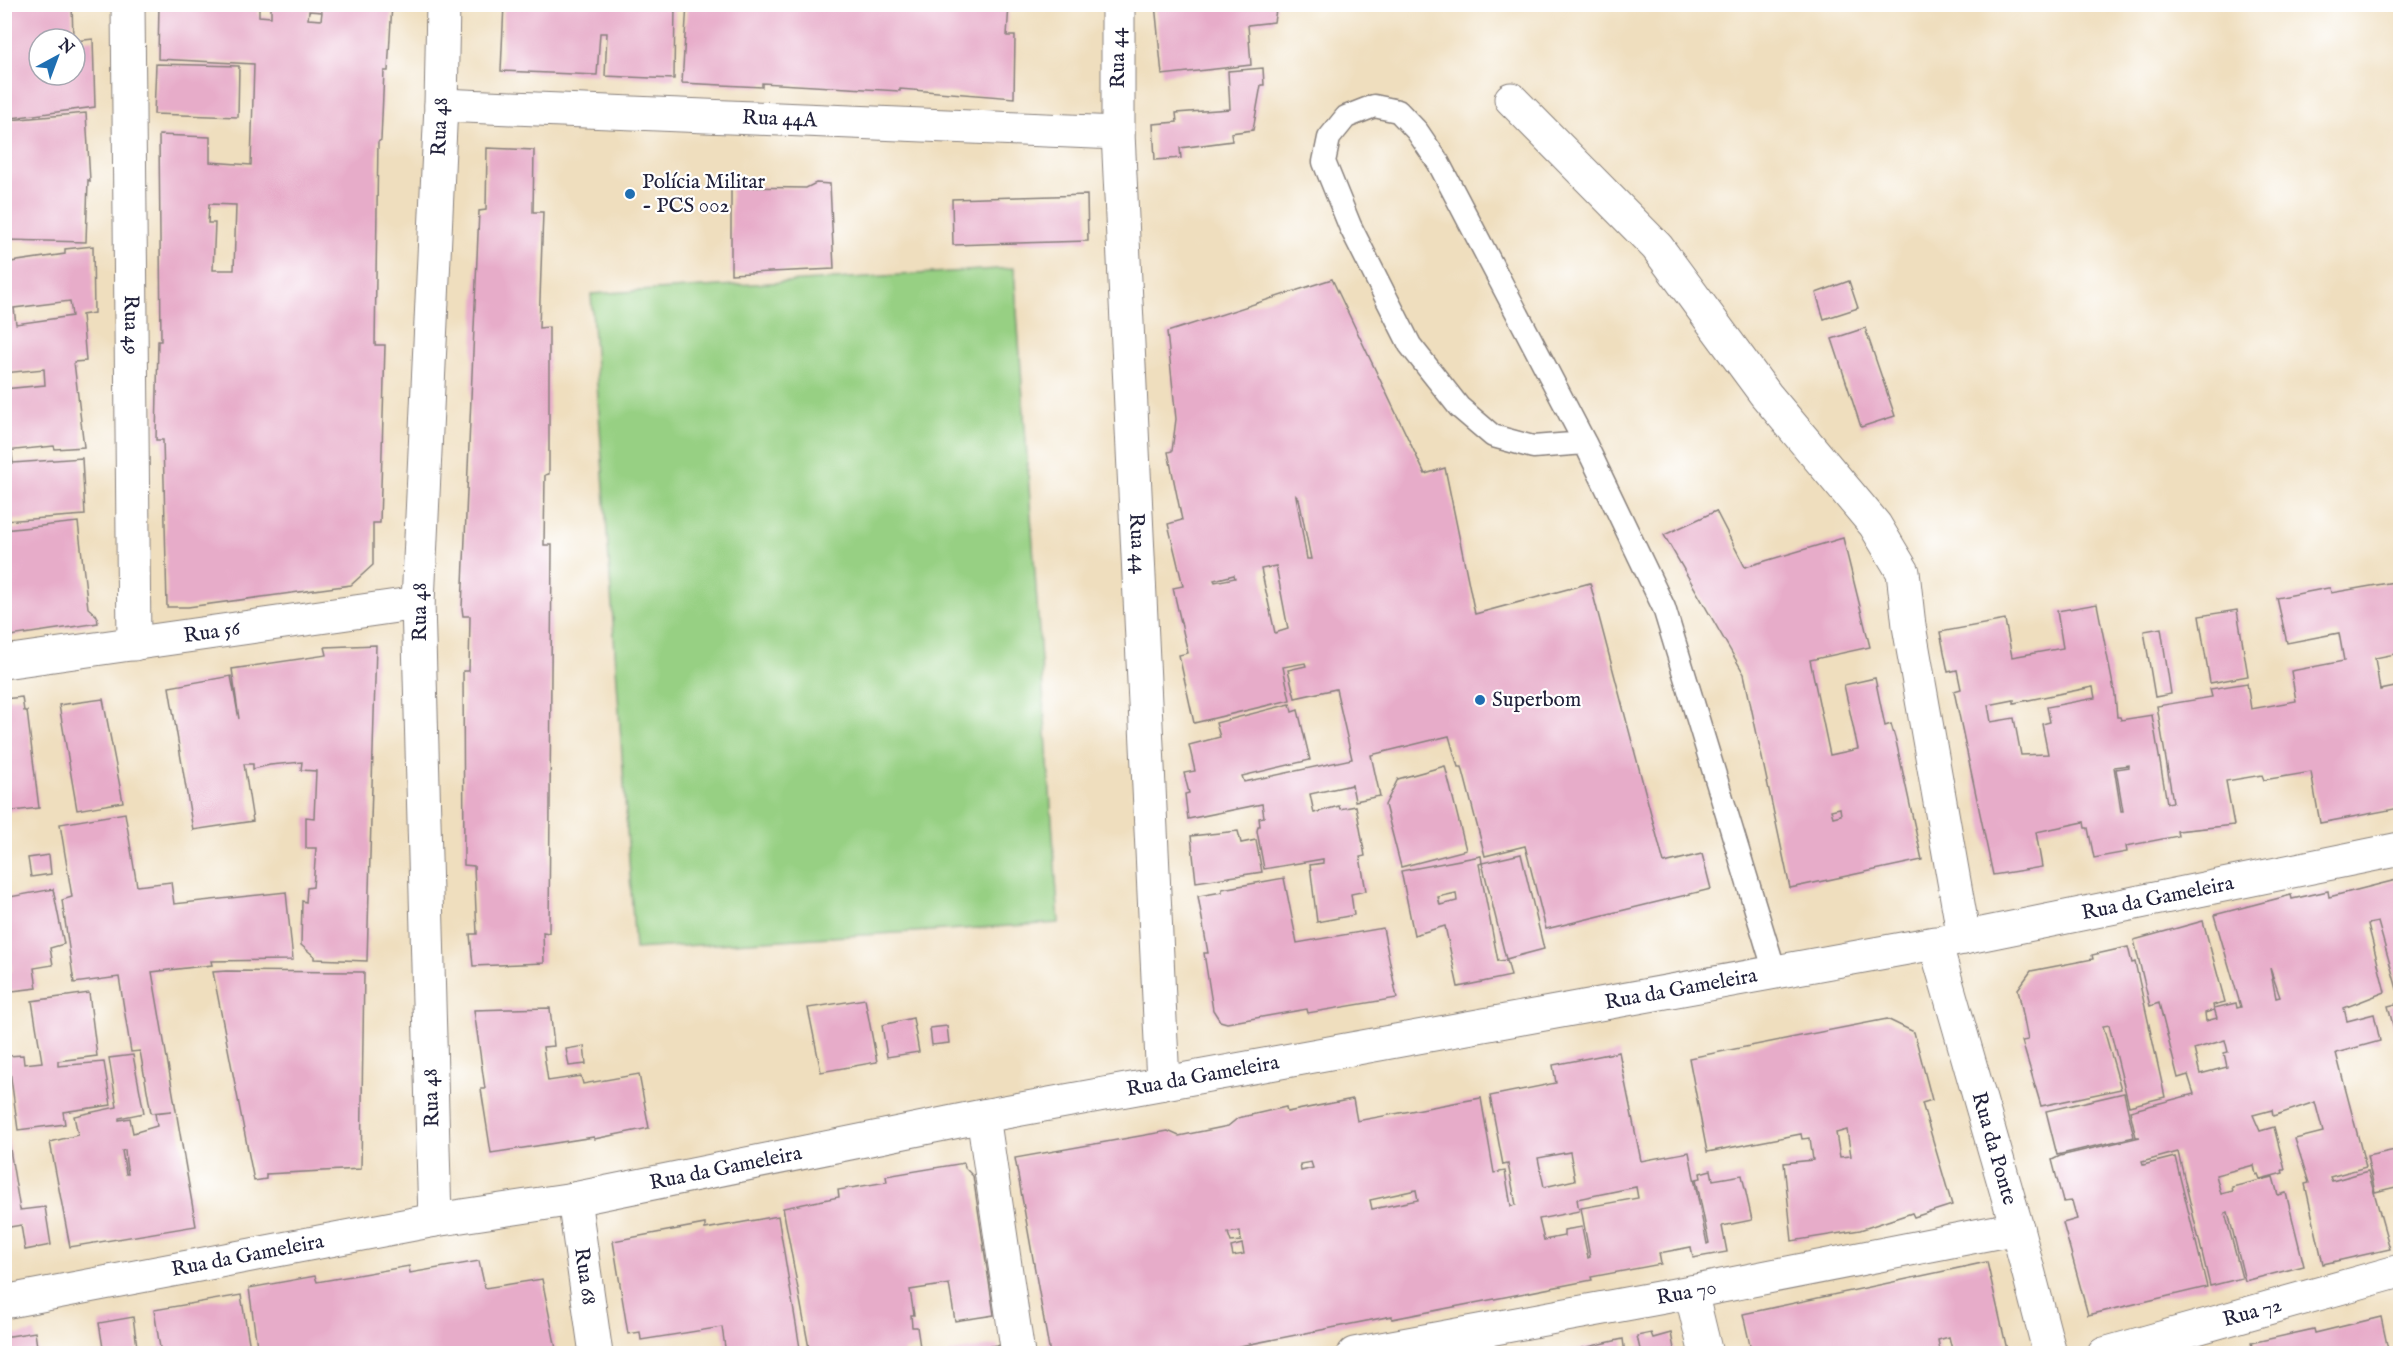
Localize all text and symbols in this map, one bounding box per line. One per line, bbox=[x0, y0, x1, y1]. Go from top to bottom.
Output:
north arrow bbox=[27, 27, 87, 87]
street label: Rua 44 bbox=[1105, 27, 1132, 89]
text: N bbox=[53, 34, 77, 59]
street label: Rua 48 bbox=[425, 97, 455, 157]
street label: Rua 44A bbox=[742, 104, 819, 134]
place label: Polícia Militar - PCS 002 bbox=[642, 169, 766, 220]
marker: Polícia Militar - PCS 002 bbox=[623, 187, 637, 201]
street label: Rua 49 bbox=[117, 295, 145, 355]
street label: Rua 44 bbox=[1123, 512, 1152, 575]
street label: Rua 48 bbox=[407, 583, 434, 641]
street label: Rua 56 bbox=[182, 615, 243, 650]
place label: Superbom bbox=[1492, 687, 1581, 714]
marker: Superbom bbox=[1473, 693, 1487, 707]
street label: Rua da Gameleira bbox=[2079, 870, 2237, 927]
street label: Rua da Gameleira bbox=[1602, 962, 1760, 1016]
street label: Rua da Gameleira bbox=[1124, 1049, 1282, 1103]
street label: Rua 48 bbox=[417, 1068, 447, 1128]
street label: Rua da Ponte bbox=[1965, 1089, 2023, 1208]
street label: Rua da Gameleira bbox=[647, 1139, 805, 1197]
street label: Rua da Gameleira bbox=[169, 1228, 327, 1283]
street label: Rua 68 bbox=[568, 1246, 602, 1307]
street label: Rua 70 bbox=[1654, 1274, 1719, 1312]
street label: Rua 72 bbox=[2220, 1291, 2285, 1334]

